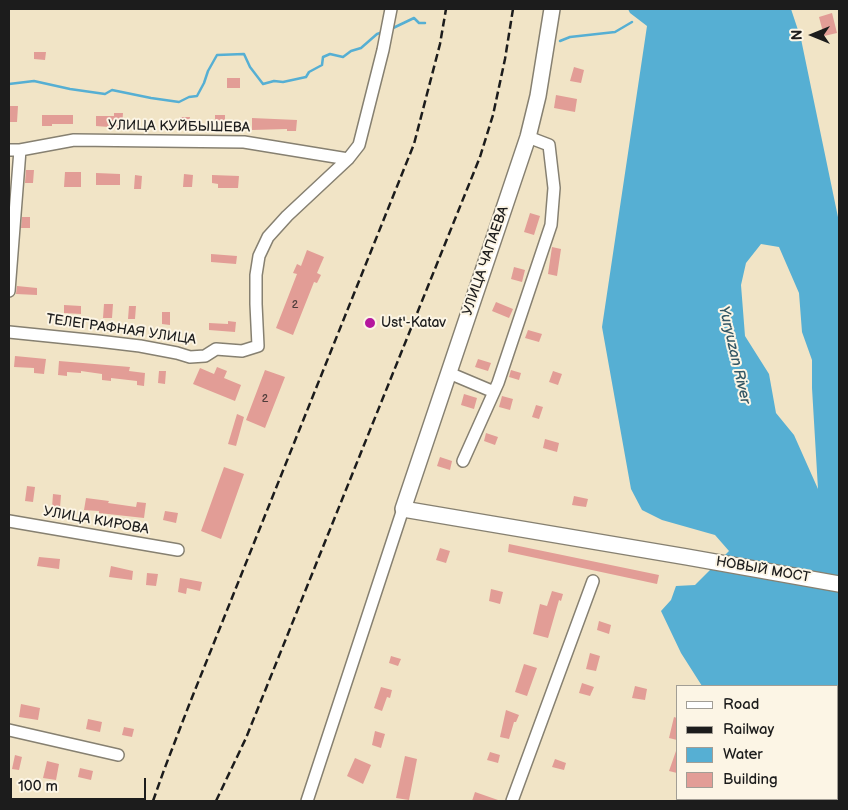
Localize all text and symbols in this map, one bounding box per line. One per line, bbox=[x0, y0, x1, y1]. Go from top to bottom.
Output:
north arrow bbox=[788, 10, 838, 60]
text: N bbox=[789, 30, 806, 40]
street label: УЛИЦА КУЙБЫШЕВА bbox=[108, 117, 250, 137]
street label: УЛИЦА ЧАПАЕВА bbox=[459, 204, 513, 318]
house number: 2 bbox=[292, 298, 298, 312]
water label: Yuryuzan River bbox=[714, 304, 754, 406]
street label: ТЕЛЕГРАФНАЯ УЛИЦА bbox=[45, 311, 197, 349]
place label: Ust'-Katav bbox=[381, 315, 446, 331]
marker: Ust'-Katav bbox=[363, 316, 377, 330]
house number: 2 bbox=[262, 392, 268, 406]
street label: УЛИЦА КИРОВА bbox=[42, 503, 150, 539]
street label: НОВЫЙ МОСТ bbox=[715, 553, 811, 587]
legend bbox=[676, 685, 838, 800]
text: Road bbox=[723, 695, 759, 714]
text: Railway bbox=[723, 720, 774, 739]
text: Water bbox=[723, 745, 763, 764]
scale bar bbox=[12, 768, 149, 800]
text: Building bbox=[723, 770, 778, 789]
text: 100 m bbox=[18, 777, 58, 796]

